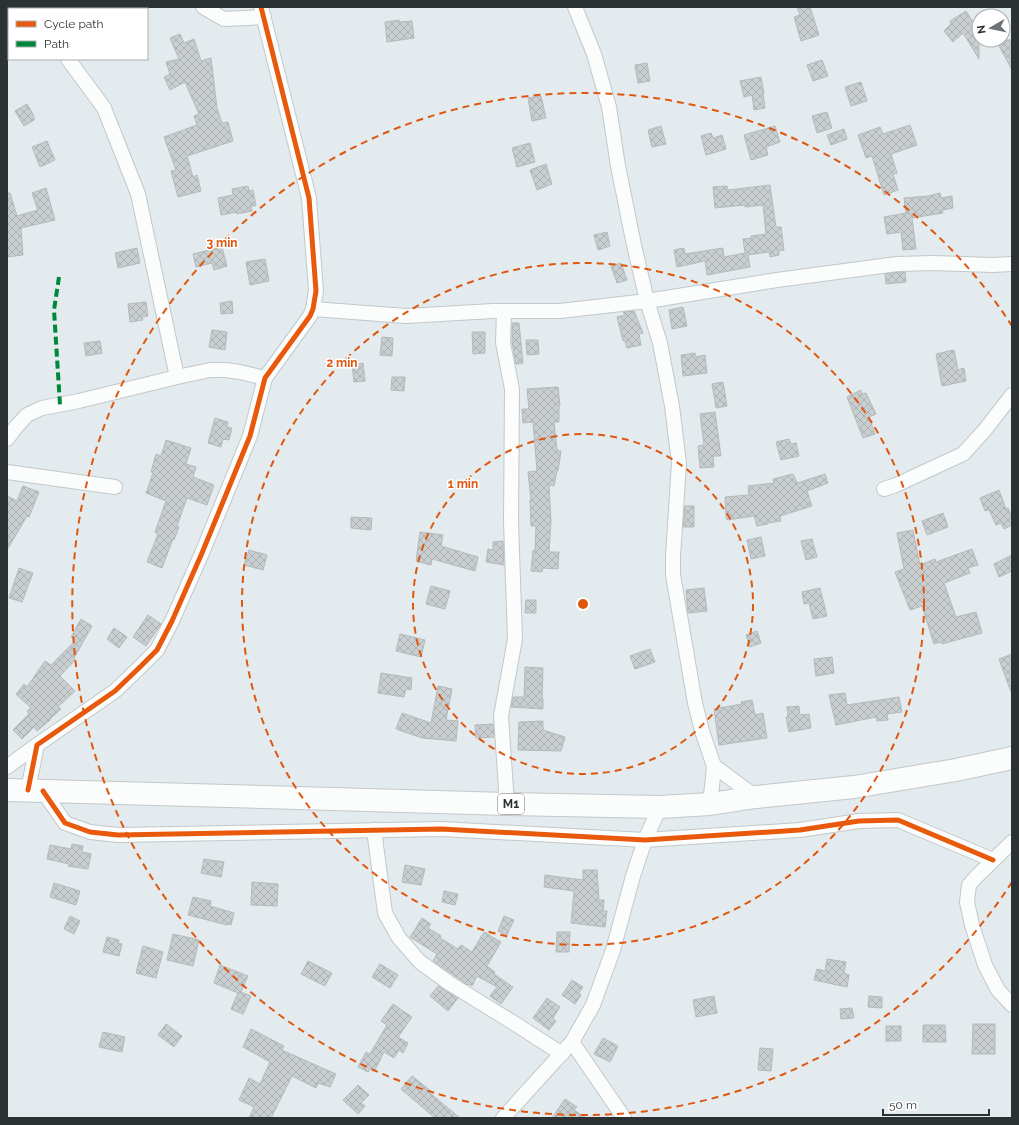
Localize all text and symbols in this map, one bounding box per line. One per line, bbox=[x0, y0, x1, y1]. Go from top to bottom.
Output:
legend bbox=[8, 8, 148, 60]
north arrow bbox=[971, 8, 1011, 48]
text: Cycle path bbox=[44, 17, 103, 31]
text: N bbox=[975, 24, 989, 35]
text: Path bbox=[44, 37, 69, 51]
text: 3 min bbox=[206, 236, 238, 250]
text: 2 min bbox=[326, 356, 358, 370]
text: 1 min bbox=[448, 477, 478, 491]
centre of rings bbox=[576, 597, 590, 611]
road number: M1 bbox=[498, 794, 524, 814]
scale bar bbox=[883, 1091, 989, 1117]
text: 50 m bbox=[889, 1098, 917, 1112]

